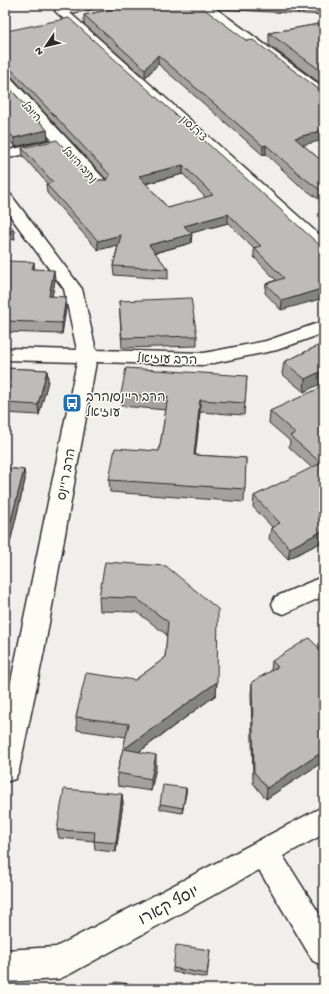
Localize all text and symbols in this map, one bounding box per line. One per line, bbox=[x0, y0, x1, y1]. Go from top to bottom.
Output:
north arrow bbox=[26, 26, 66, 66]
text: N bbox=[32, 44, 46, 57]
street label: היובל bbox=[18, 98, 44, 125]
street label: צירלסון bbox=[177, 113, 209, 145]
street label: נתיב היובל bbox=[59, 143, 100, 186]
street label: הרב עוזיאל bbox=[136, 351, 198, 369]
place label: הרב ריינס/הרב עוזיאל bbox=[86, 391, 165, 421]
bus stop icon: הרב ריינס/הרב עוזיאל bbox=[61, 392, 83, 414]
street label: הרב ריינס bbox=[55, 447, 80, 502]
street label: יוסף קארו bbox=[135, 881, 203, 931]

